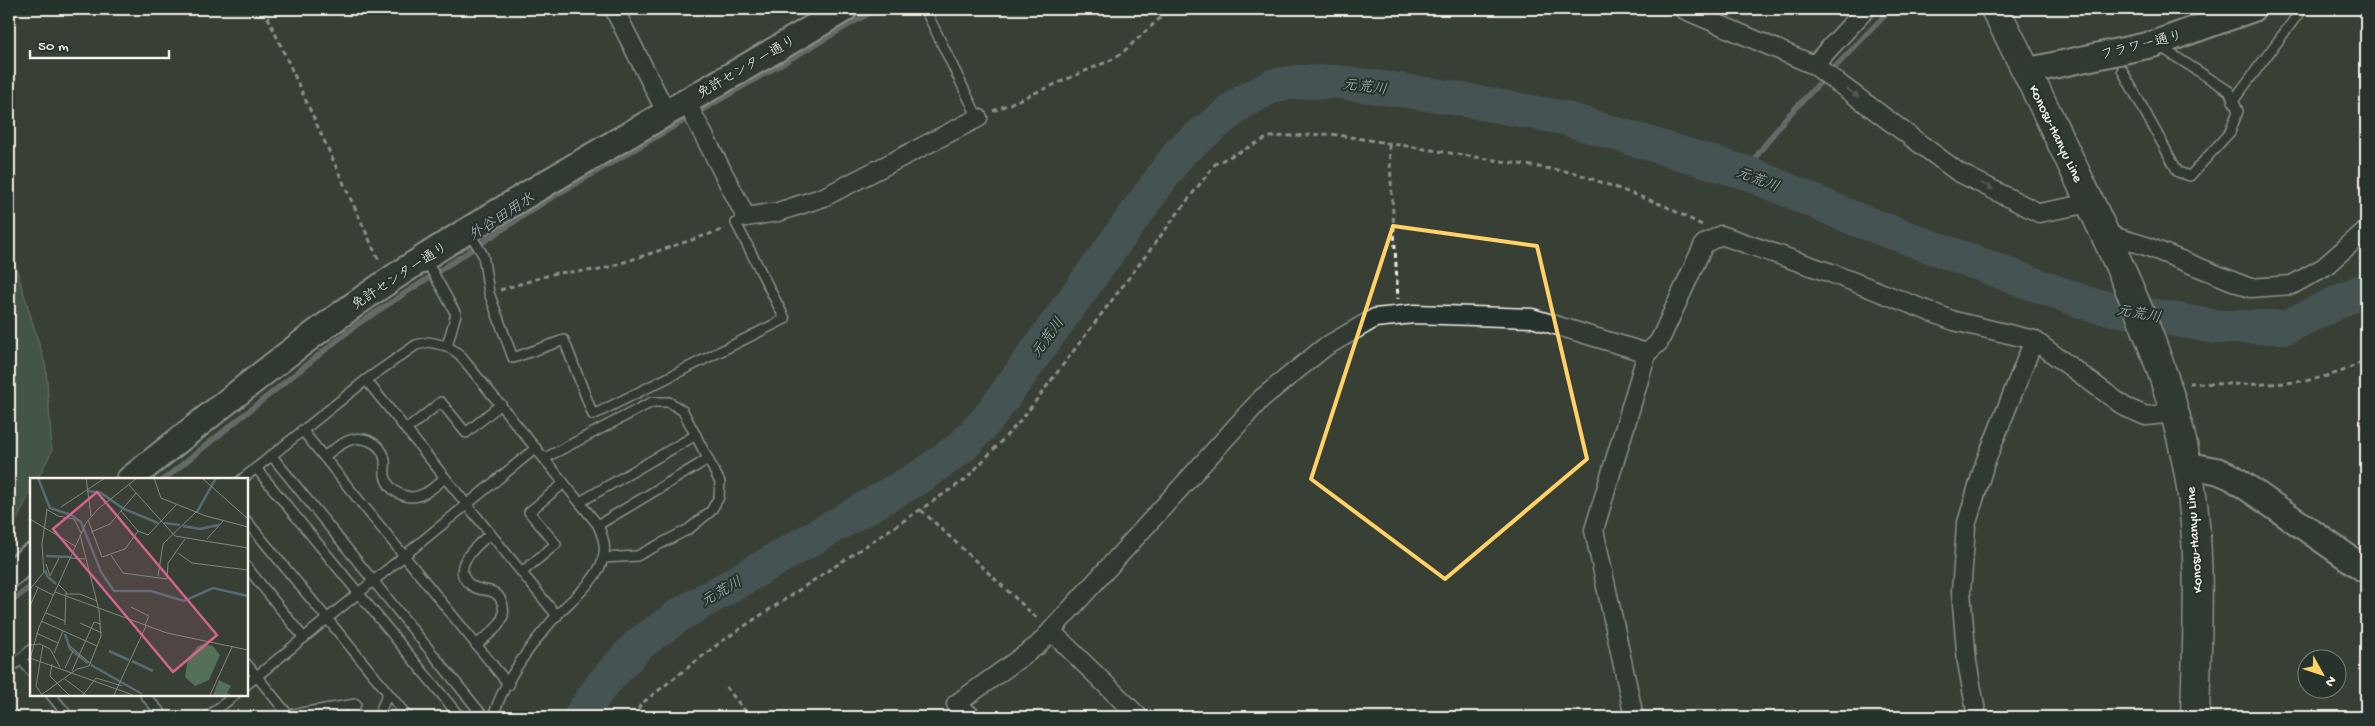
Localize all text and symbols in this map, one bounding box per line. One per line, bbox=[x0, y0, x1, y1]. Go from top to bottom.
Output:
scale bar bbox=[30, 28, 169, 60]
street label: フラワー通り bbox=[2099, 28, 2184, 65]
street label: 免許センター通り bbox=[695, 33, 800, 103]
text: 50 m bbox=[38, 38, 69, 56]
water label: 元荒川 bbox=[1341, 76, 1388, 100]
street label: Konosu-Hanyu Line bbox=[2024, 83, 2086, 186]
one-way arrow bbox=[1847, 88, 1860, 98]
water label: 元荒川 bbox=[1733, 164, 1782, 197]
one-way arrow bbox=[1979, 182, 1994, 190]
water label: 外谷田用水 bbox=[465, 189, 538, 246]
street label: 免許センター通り bbox=[349, 240, 452, 315]
water label: 元荒川 bbox=[2115, 302, 2162, 328]
water label: 元荒川 bbox=[1028, 315, 1069, 362]
inset map bbox=[30, 478, 248, 696]
street label: Konosu-Hanyu Line bbox=[2183, 485, 2208, 593]
water label: 元荒川 bbox=[698, 574, 746, 612]
north arrow bbox=[2298, 648, 2348, 698]
text: N bbox=[2321, 672, 2339, 690]

